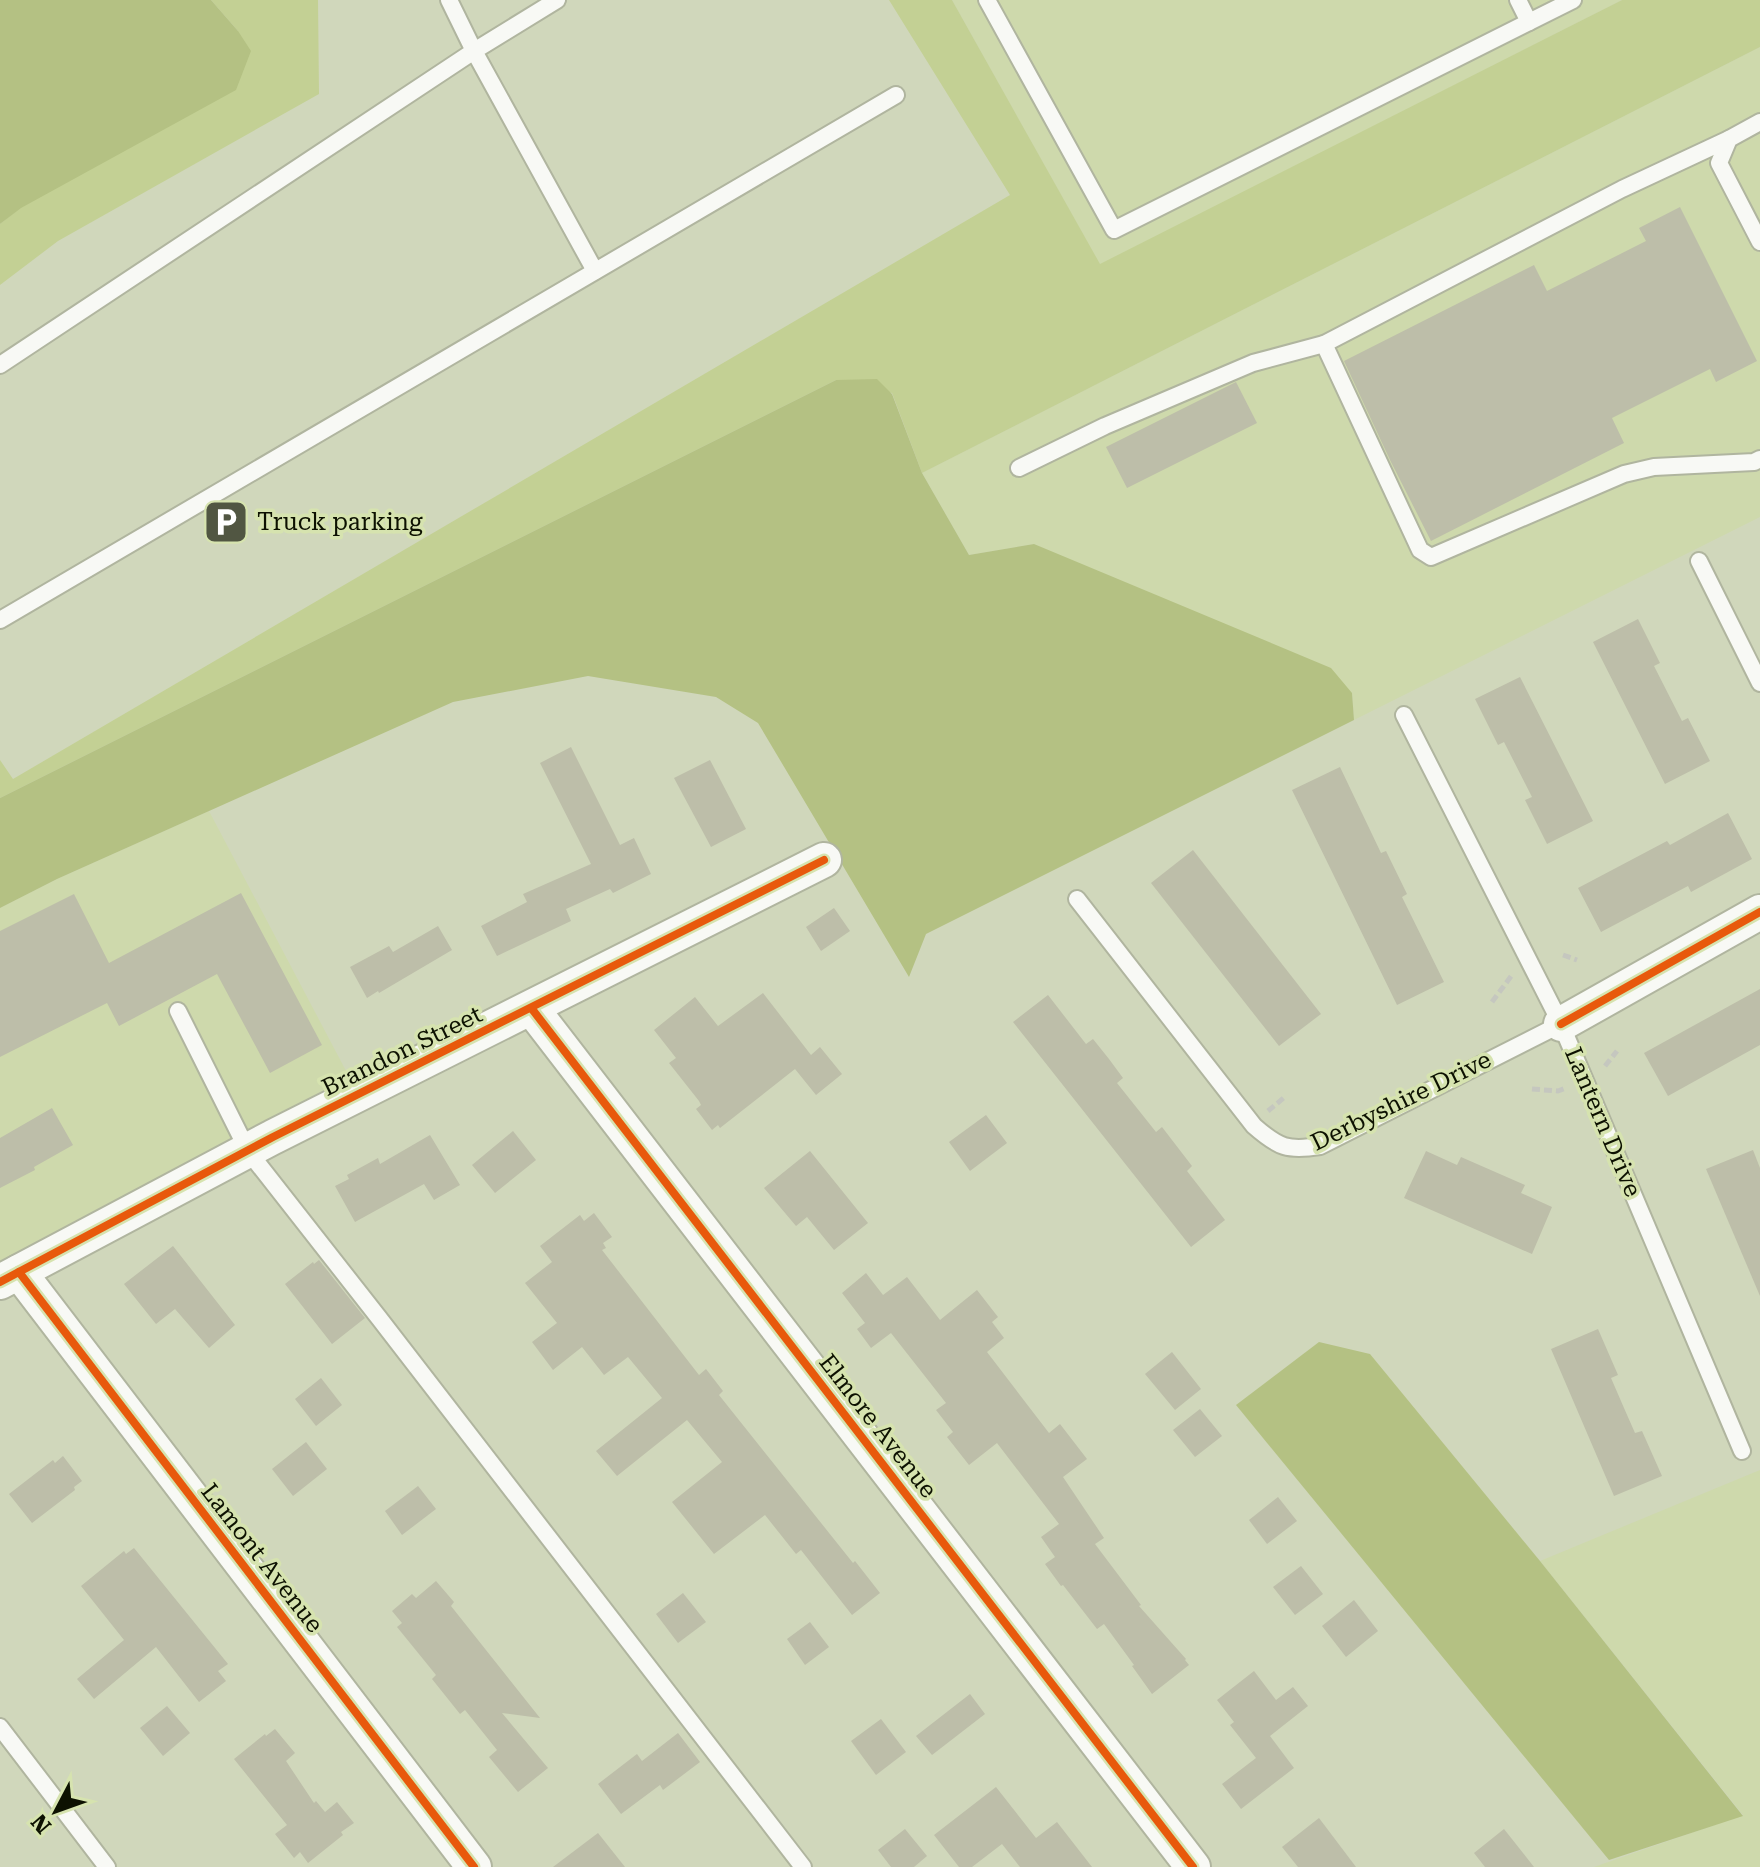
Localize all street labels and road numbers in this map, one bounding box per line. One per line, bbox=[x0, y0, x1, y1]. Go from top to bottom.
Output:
street label: Brandon Street bbox=[317, 1000, 487, 1102]
street label: Lantern Drive bbox=[1559, 1043, 1647, 1201]
street label: Derbyshire Drive bbox=[1306, 1045, 1496, 1157]
street label: Elmore Avenue bbox=[813, 1349, 943, 1503]
street label: Lamont Avenue bbox=[195, 1478, 329, 1638]

